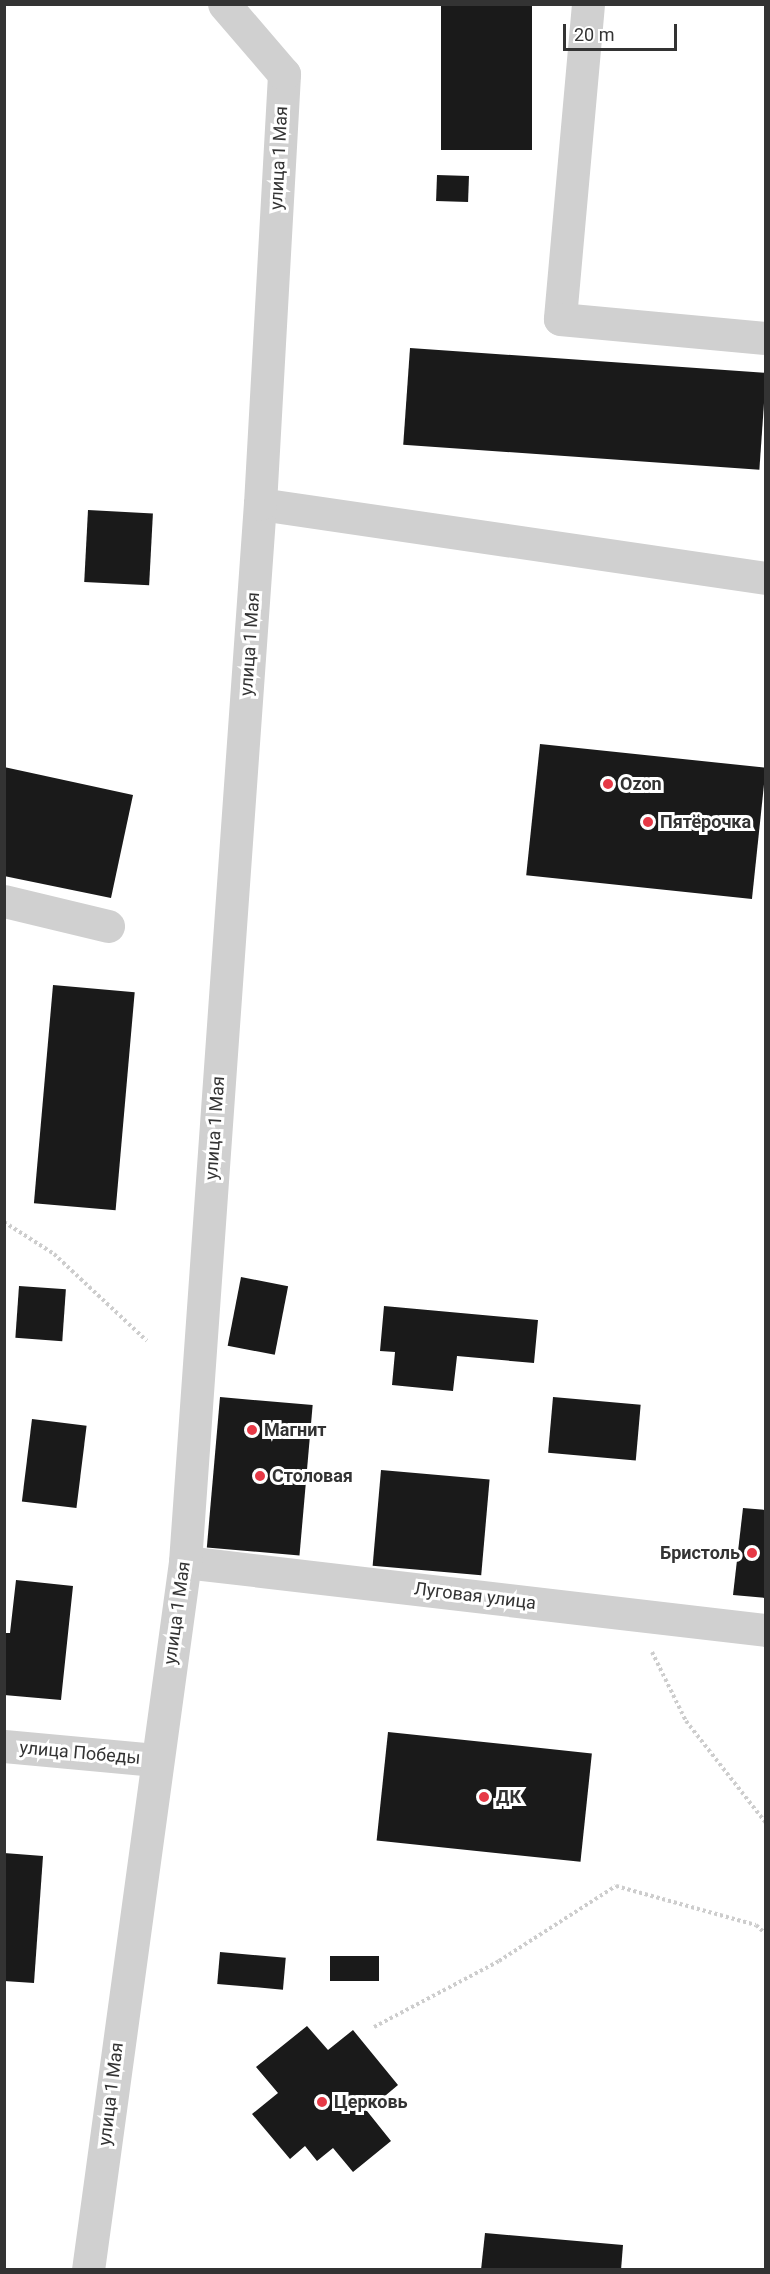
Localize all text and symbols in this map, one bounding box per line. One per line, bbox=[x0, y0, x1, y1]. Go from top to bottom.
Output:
scale bar bbox=[566, 12, 680, 50]
text: 20 m bbox=[574, 24, 614, 45]
street label: улица 1 Мая bbox=[265, 106, 293, 210]
street label: улица 1 Мая bbox=[236, 591, 264, 697]
place label: Ozon bbox=[620, 773, 662, 795]
marker: Ozon bbox=[601, 777, 615, 791]
place label: Пятёрочка bbox=[660, 811, 751, 833]
marker: Пятёрочка bbox=[641, 815, 655, 829]
street label: улица 1 Мая bbox=[201, 1075, 229, 1181]
place label: Магнит bbox=[264, 1419, 327, 1441]
marker: Магнит bbox=[245, 1423, 259, 1437]
place label: Столовая bbox=[272, 1465, 353, 1487]
marker: Столовая bbox=[253, 1469, 267, 1483]
place label: Бристоль bbox=[660, 1542, 740, 1564]
marker: Бристоль bbox=[745, 1546, 759, 1560]
street label: улица 1 Мая bbox=[159, 1560, 195, 1666]
street label: Луговая улица bbox=[413, 1578, 537, 1614]
street label: улица Победы bbox=[19, 1737, 141, 1769]
place label: ДК bbox=[496, 1786, 521, 1808]
marker: ДК bbox=[477, 1790, 491, 1804]
street label: улица 1 Мая bbox=[94, 2041, 128, 2147]
place label: Церковь bbox=[334, 2091, 408, 2113]
marker: Церковь bbox=[315, 2095, 329, 2109]

